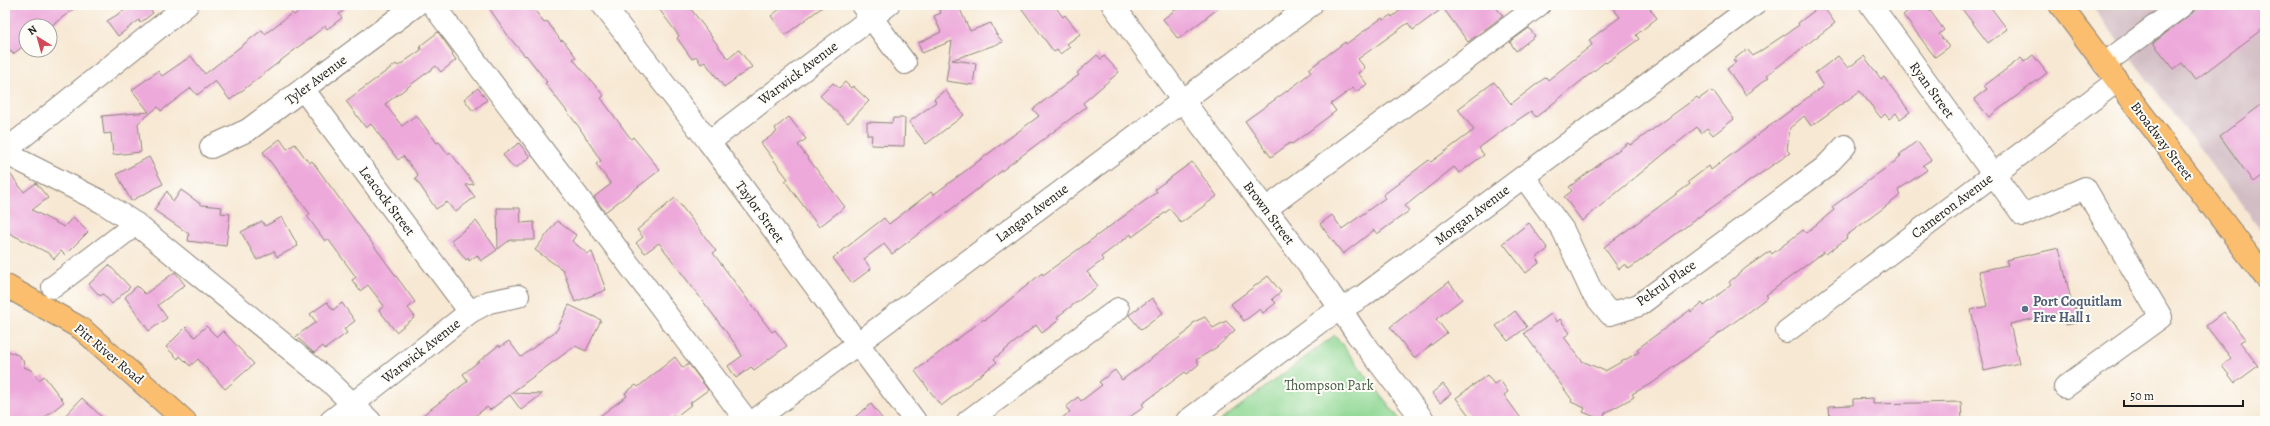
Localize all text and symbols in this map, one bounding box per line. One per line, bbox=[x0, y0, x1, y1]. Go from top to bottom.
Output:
north arrow bbox=[18, 18, 58, 58]
text: N bbox=[25, 22, 40, 39]
street label: Warwick Avenue bbox=[753, 37, 842, 110]
street label: Tyler Avenue bbox=[281, 51, 351, 109]
street label: Ryan Street bbox=[1905, 58, 1959, 122]
street label: Broadway Street bbox=[2126, 98, 2198, 184]
street label: Leacock Street bbox=[355, 162, 420, 240]
street label: Cameron Avenue bbox=[1907, 169, 1997, 243]
street label: Taylor Street bbox=[731, 177, 789, 247]
street label: Brown Street bbox=[1239, 177, 1299, 249]
street label: Langan Avenue bbox=[992, 179, 1072, 247]
street label: Morgan Avenue bbox=[1431, 181, 1513, 249]
street label: Pekrul Place bbox=[1632, 255, 1700, 311]
place label: Port Coquitlam Fire Hall 1 bbox=[2033, 292, 2122, 327]
marker: Port Coquitlam Fire Hall 1 bbox=[2020, 304, 2030, 314]
street label: Warwick Avenue bbox=[377, 314, 464, 388]
street label: Pitt River Road bbox=[70, 319, 148, 389]
park label: Thompson Park bbox=[1284, 376, 1374, 395]
scale bar bbox=[2124, 382, 2243, 408]
text: 50 m bbox=[2130, 388, 2154, 404]

